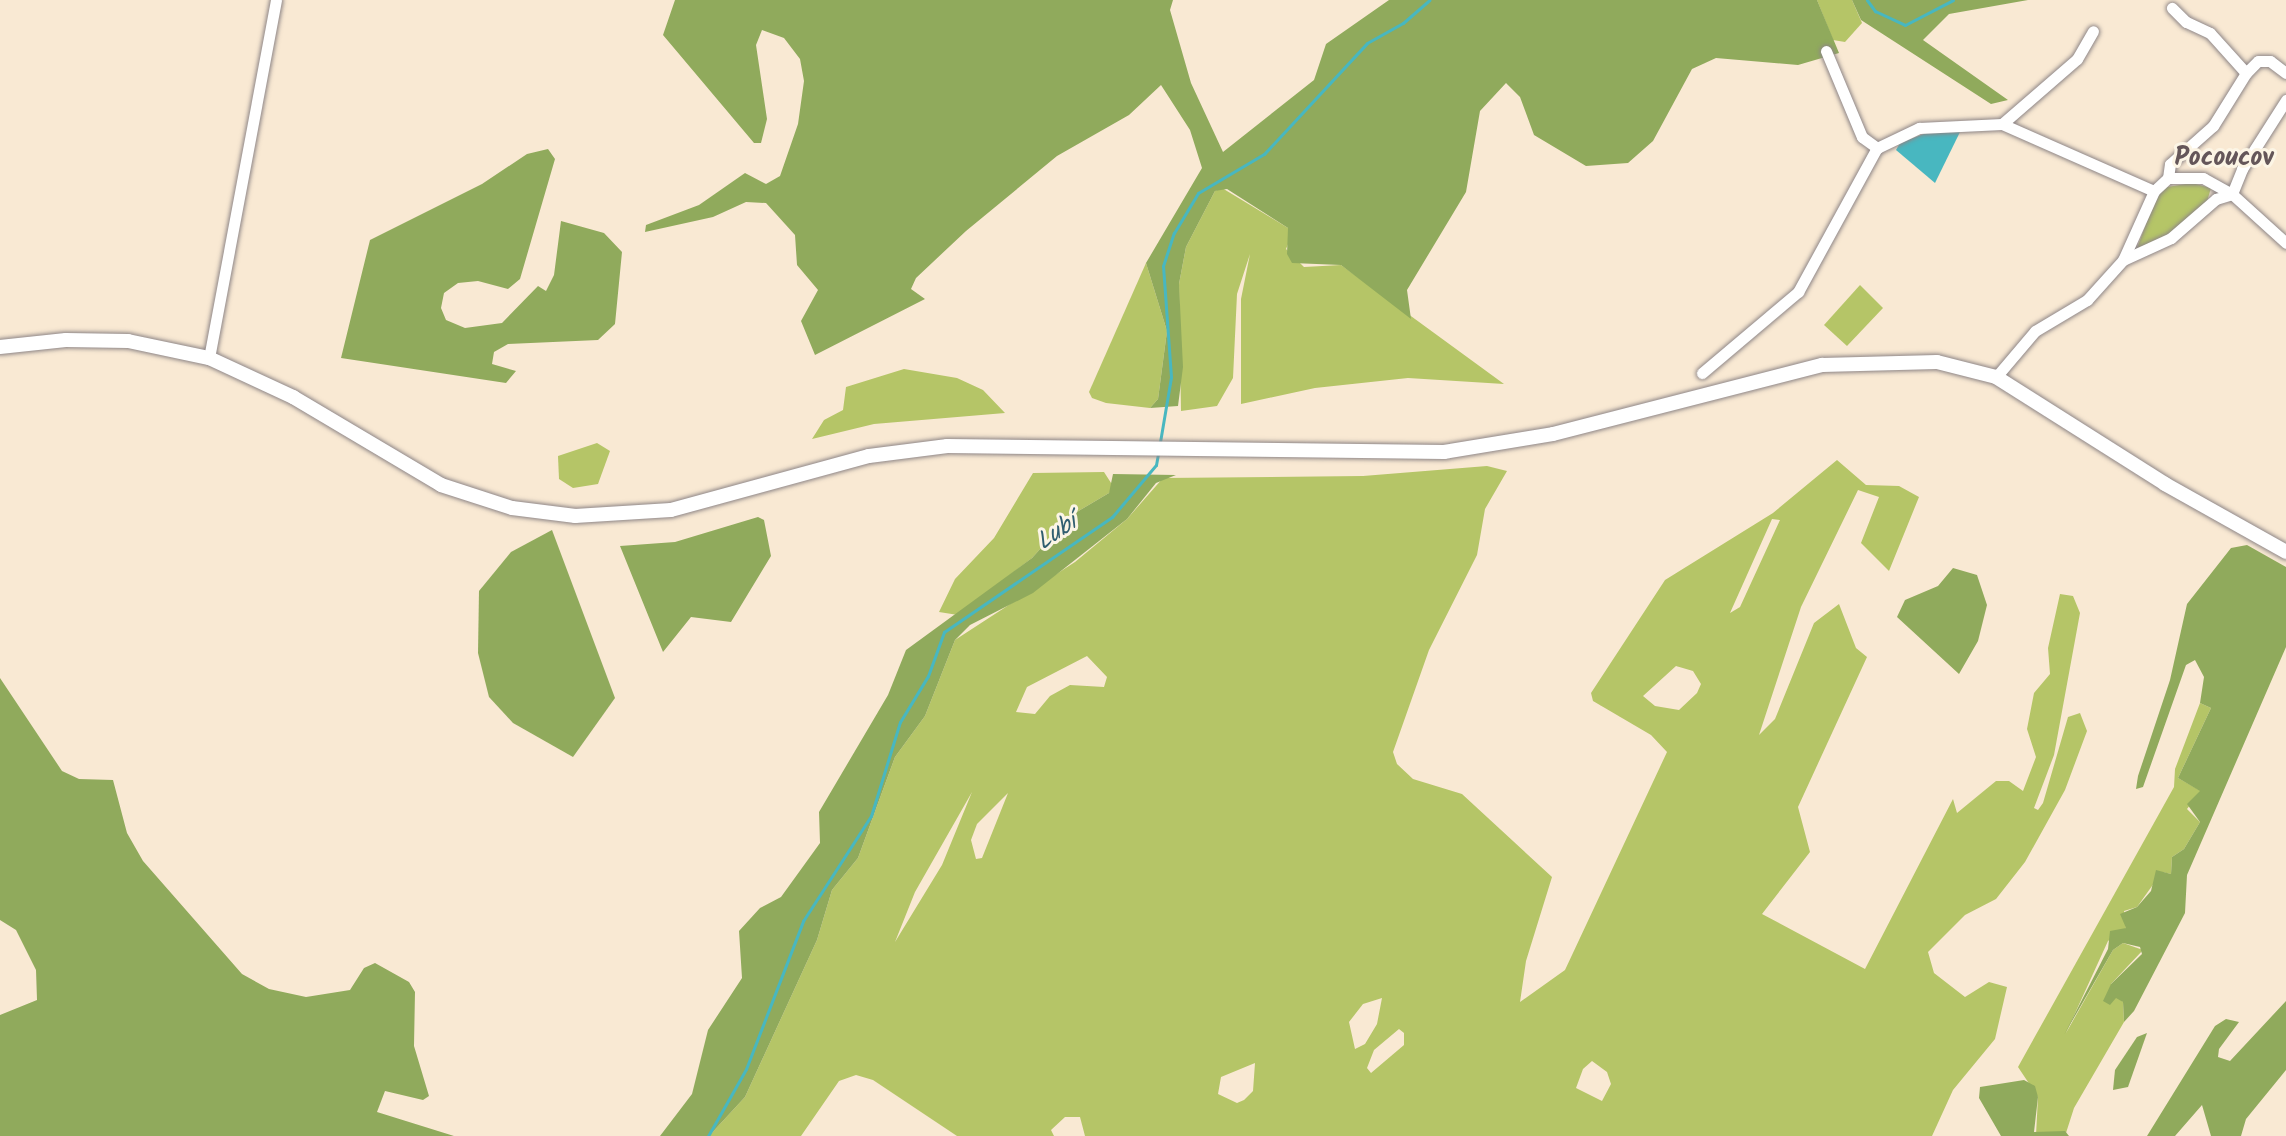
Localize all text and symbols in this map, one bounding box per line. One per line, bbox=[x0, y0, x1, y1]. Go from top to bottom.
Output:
district label: Pocoucov bbox=[2175, 143, 2273, 175]
water label: Lubí bbox=[1031, 509, 1083, 557]

